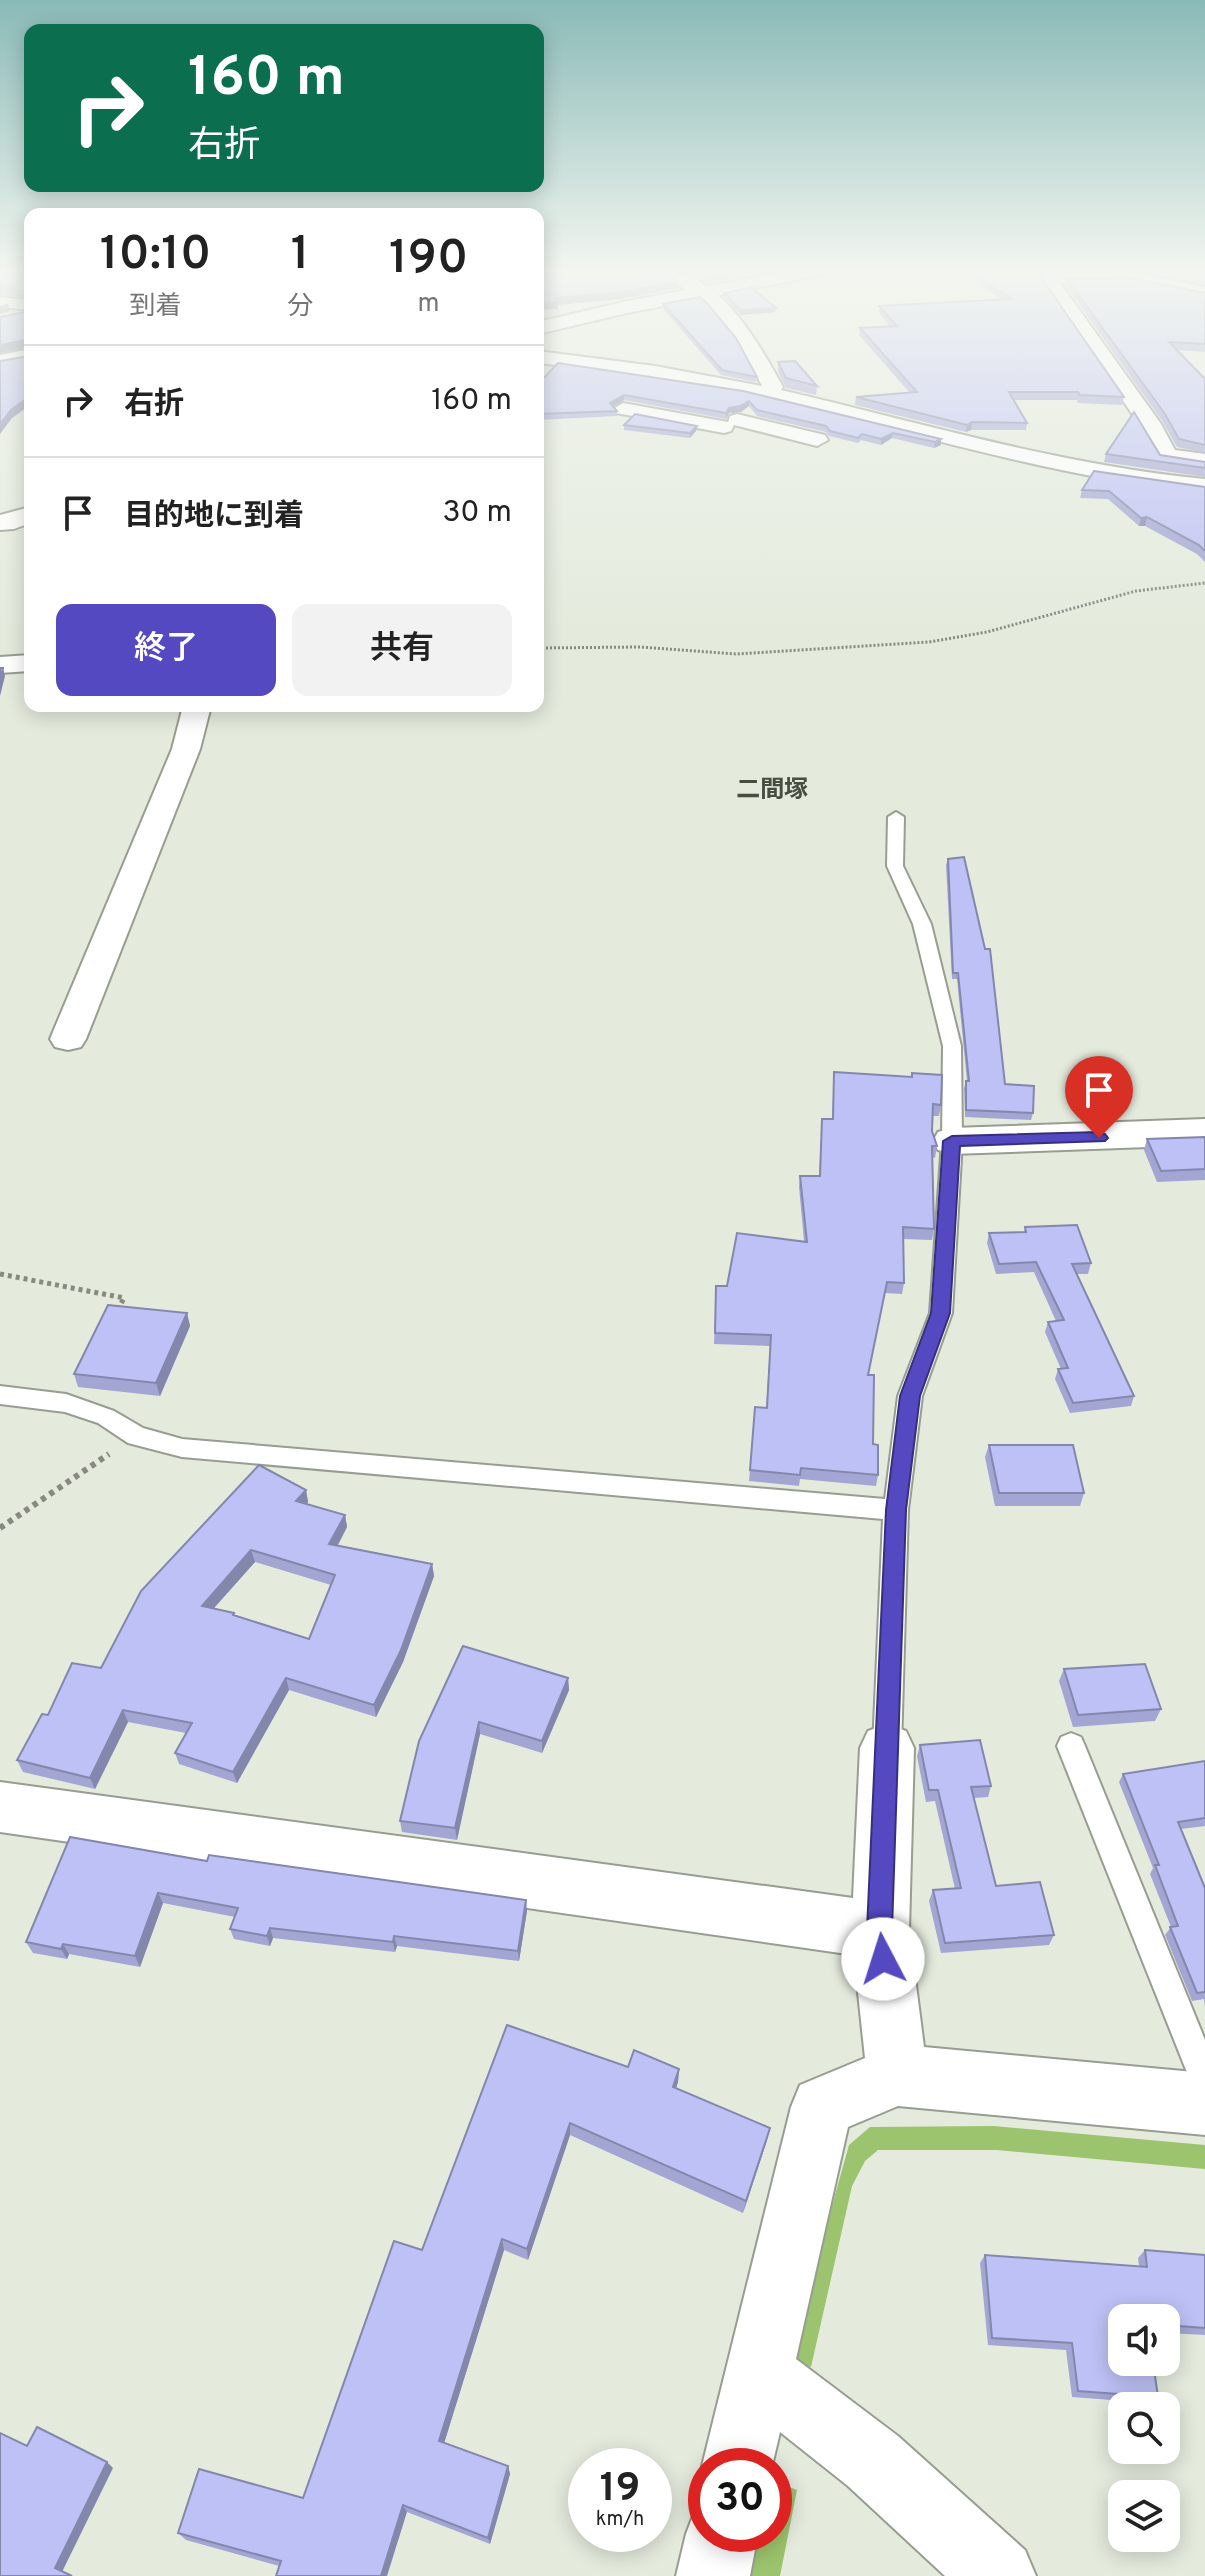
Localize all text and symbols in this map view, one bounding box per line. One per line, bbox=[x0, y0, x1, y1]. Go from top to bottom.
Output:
text: 160 m bbox=[188, 45, 345, 115]
icon: right bbox=[56, 56, 160, 160]
text: 右折 bbox=[188, 124, 260, 170]
text: 10:10 bbox=[100, 226, 211, 286]
text: 1 bbox=[291, 226, 310, 286]
text: 190 bbox=[389, 230, 468, 290]
text: m bbox=[418, 288, 440, 321]
text: 到着 bbox=[130, 291, 182, 324]
text: 分 bbox=[287, 291, 313, 324]
icon: right bbox=[56, 379, 100, 423]
text: 160 m bbox=[431, 383, 512, 420]
text: 右折 bbox=[124, 387, 184, 424]
icon: arrive bbox=[56, 491, 100, 535]
text: 30 m bbox=[443, 495, 512, 532]
text: 目的地に到着 bbox=[124, 499, 304, 536]
button: 終了 bbox=[56, 604, 276, 696]
button: 共有 bbox=[292, 604, 512, 696]
district label: 二間塚 bbox=[736, 776, 808, 806]
pin bbox=[1065, 1056, 1133, 1138]
icon: arrive bbox=[1077, 1068, 1121, 1112]
position arrow bbox=[841, 1917, 925, 2001]
map controls bbox=[1108, 2304, 1180, 2552]
button: sound bbox=[1108, 2304, 1180, 2376]
button: search bbox=[1108, 2392, 1180, 2464]
speed limit sign: 30 bbox=[688, 2448, 792, 2552]
text: 19 bbox=[600, 2465, 640, 2515]
button: layers bbox=[1108, 2480, 1180, 2552]
text: km/h bbox=[596, 2507, 644, 2533]

